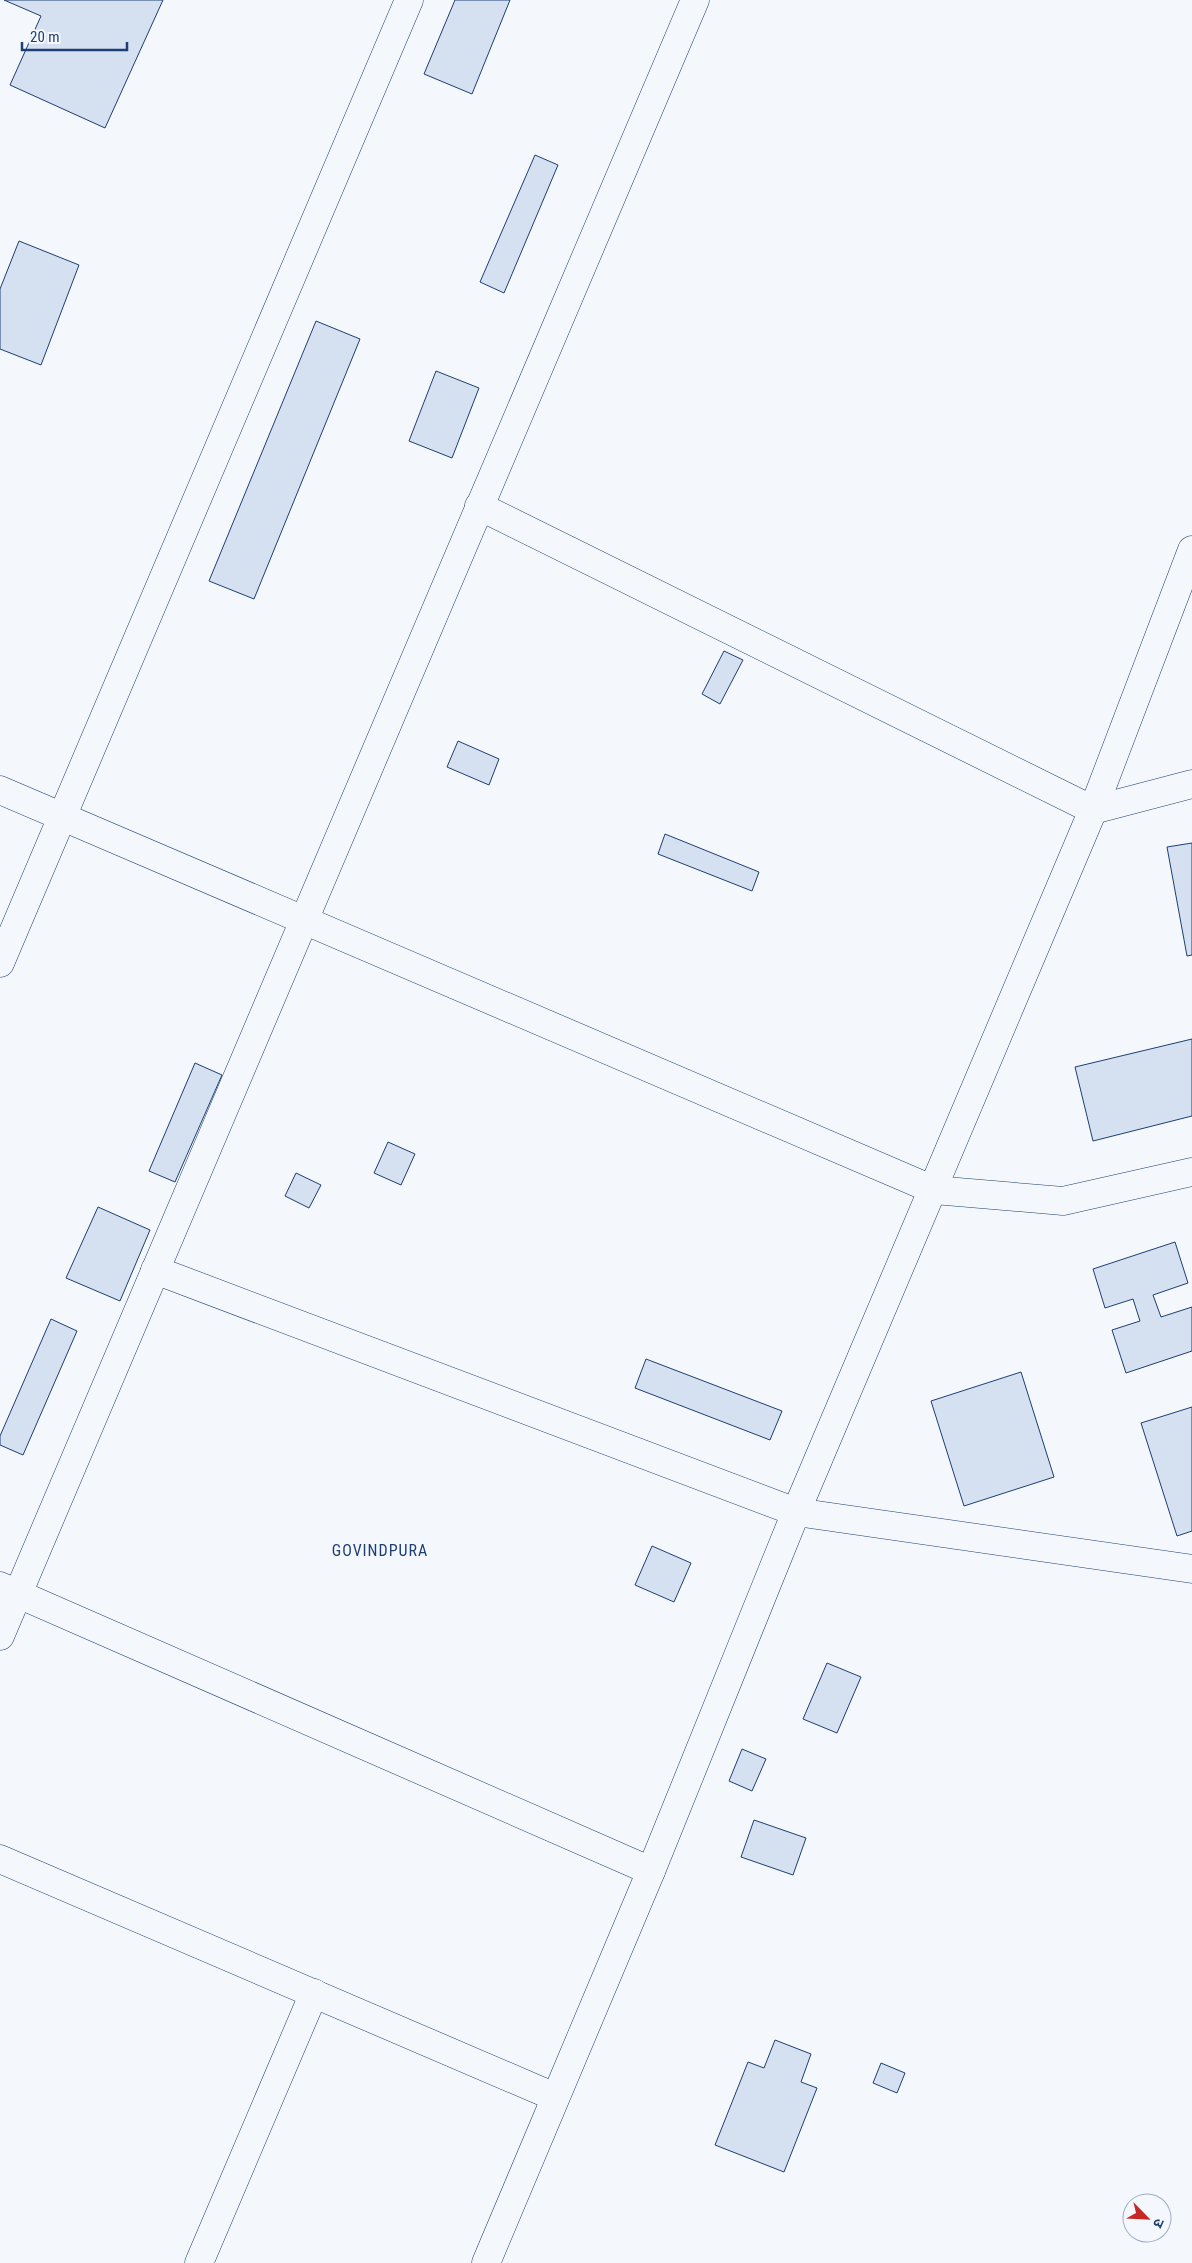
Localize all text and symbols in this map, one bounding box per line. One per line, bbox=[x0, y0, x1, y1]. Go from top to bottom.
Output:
scale bar bbox=[22, 20, 128, 52]
text: 20 m bbox=[30, 28, 60, 46]
district label: GOVINDPURA bbox=[332, 1541, 428, 1560]
north arrow bbox=[1122, 2193, 1172, 2243]
text: उ bbox=[1150, 2216, 1168, 2231]

